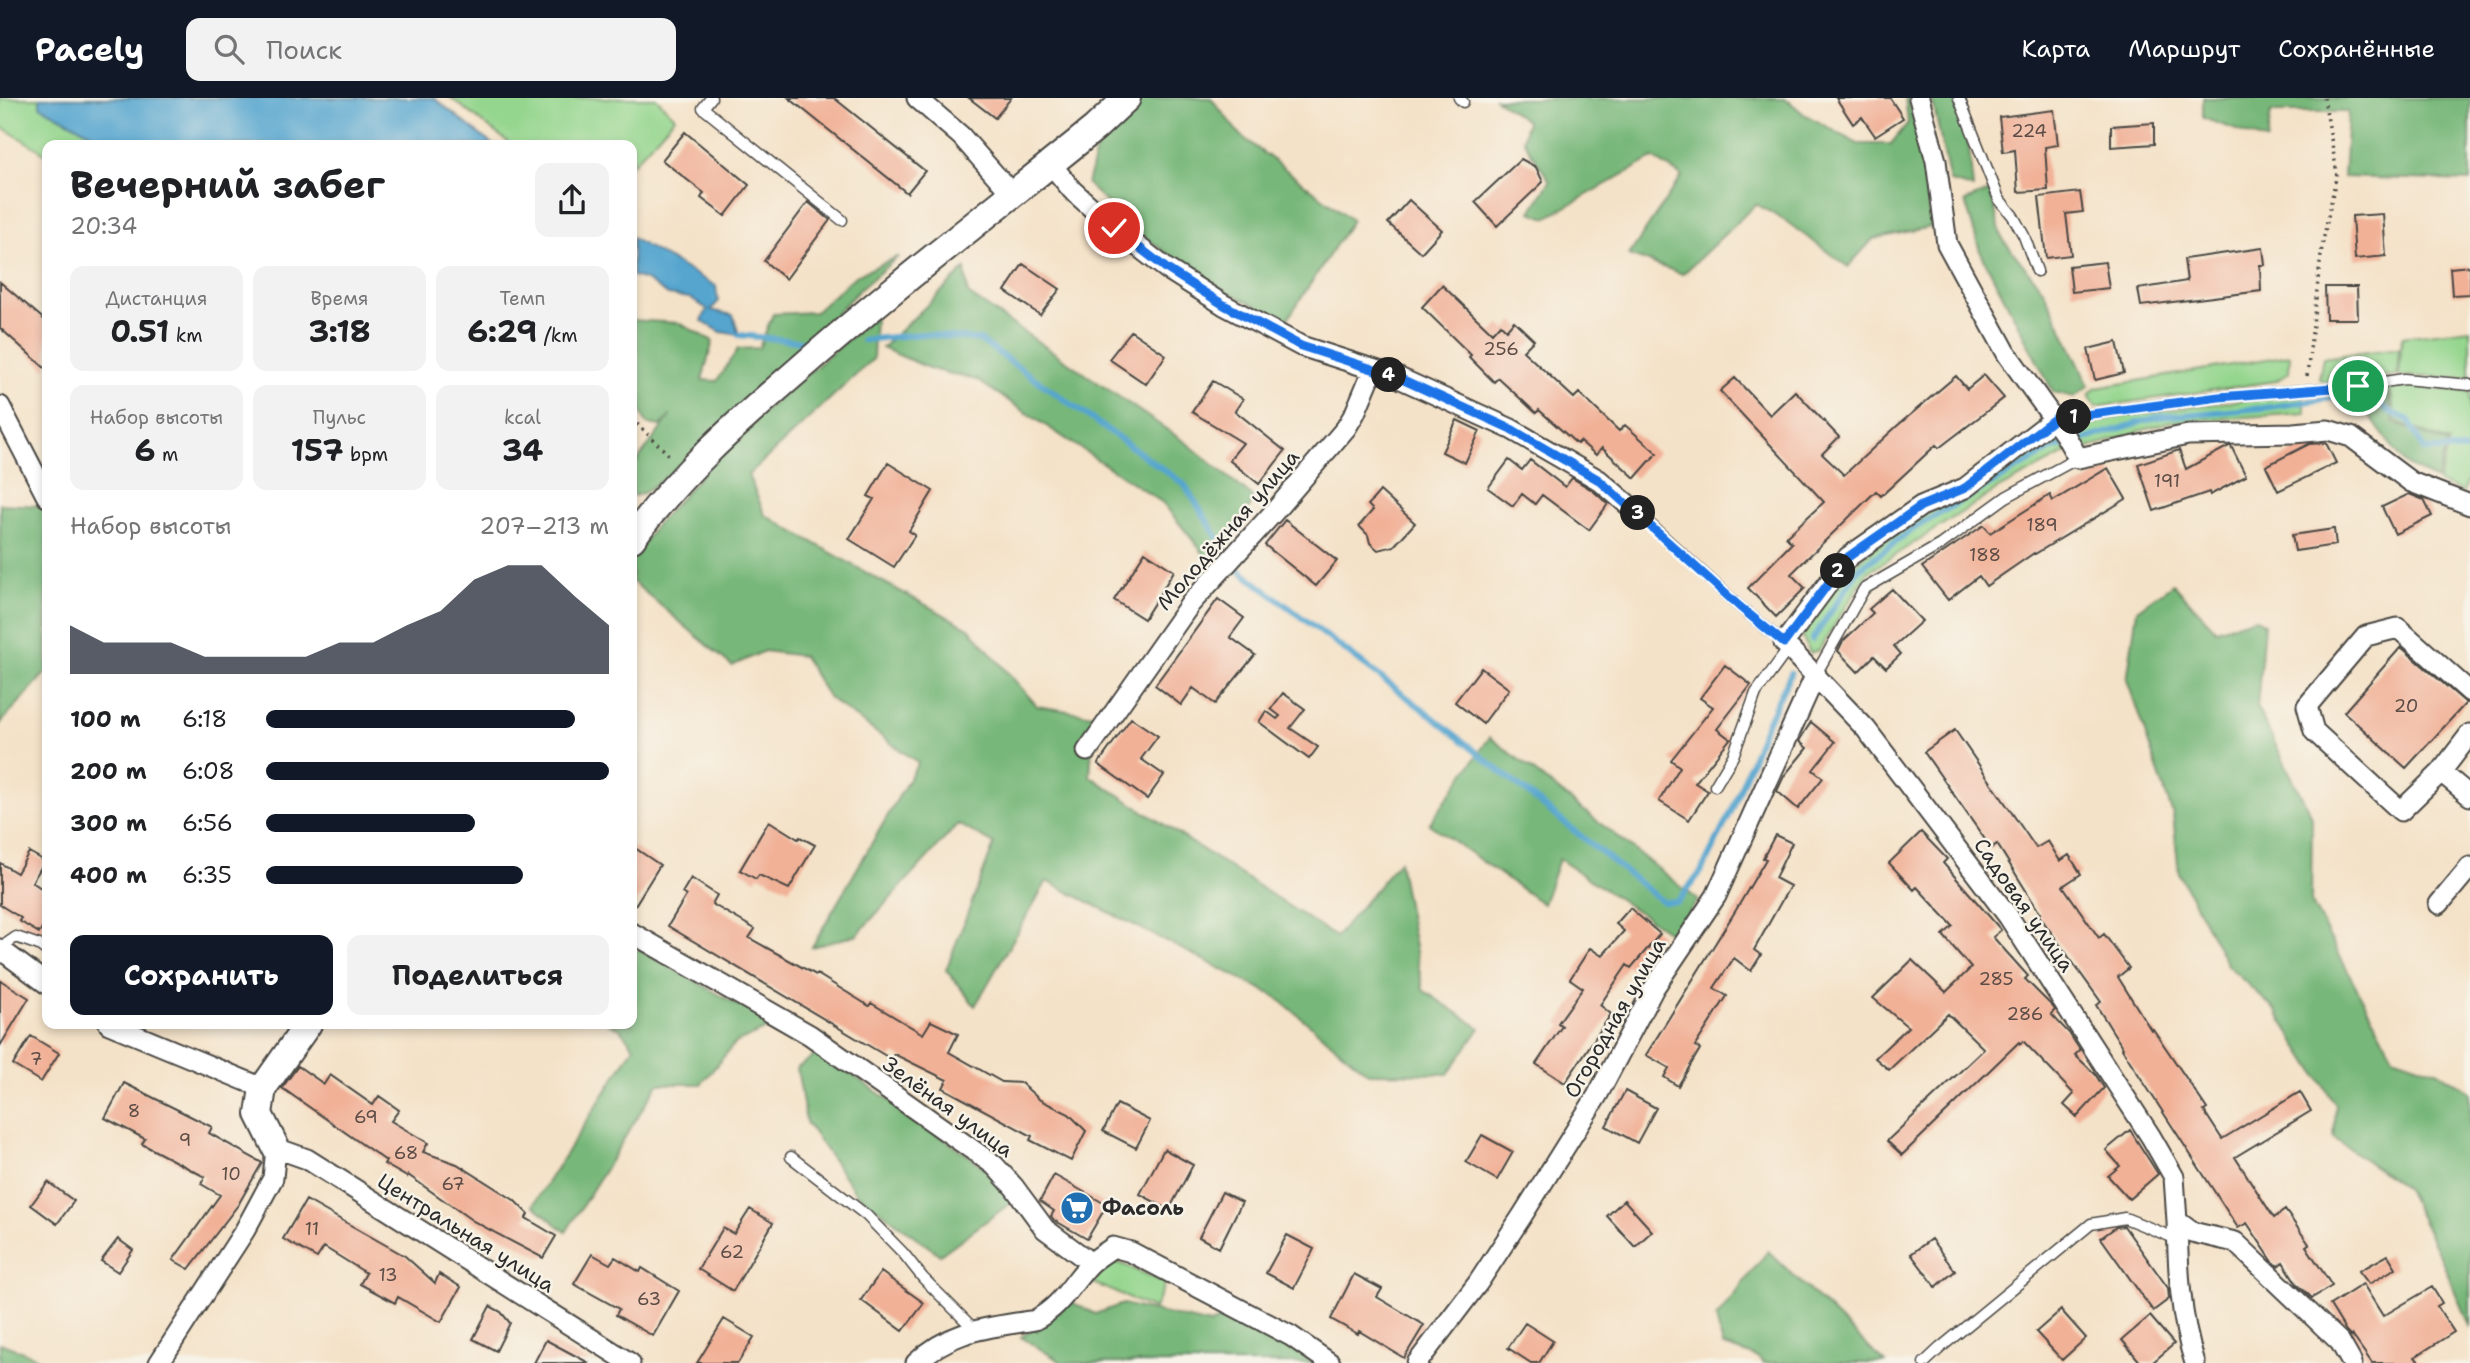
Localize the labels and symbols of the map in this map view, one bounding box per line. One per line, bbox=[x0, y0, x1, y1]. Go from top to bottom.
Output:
house number: 224 bbox=[2011, 119, 2047, 143]
pin bbox=[1084, 198, 1144, 258]
house number: 256 bbox=[1483, 337, 1519, 361]
pin bbox=[2328, 356, 2388, 416]
pin: 4 bbox=[1372, 358, 1406, 392]
pin: 1 bbox=[2056, 400, 2092, 434]
street label: Молодёжная улица bbox=[1150, 444, 1306, 616]
house number: 191 bbox=[2154, 469, 2180, 493]
pin: 3 bbox=[1620, 496, 1656, 530]
house number: 189 bbox=[2026, 513, 2058, 537]
house number: 188 bbox=[1969, 543, 2001, 567]
pin: 2 bbox=[1820, 554, 1856, 588]
house number: 20 bbox=[2394, 694, 2418, 718]
street label: Садовая улица bbox=[1967, 832, 2081, 978]
street label: Огородная улица bbox=[1558, 933, 1672, 1103]
house number: 285 bbox=[1978, 967, 2014, 991]
house number: 286 bbox=[2007, 1002, 2043, 1026]
house number: 7 bbox=[30, 1047, 42, 1071]
street label: Зелёная улица bbox=[877, 1050, 1019, 1164]
house number: 8 bbox=[128, 1099, 140, 1123]
house number: 69 bbox=[354, 1105, 378, 1129]
house number: 9 bbox=[179, 1128, 191, 1152]
house number: 68 bbox=[394, 1141, 418, 1165]
house number: 10 bbox=[221, 1162, 241, 1186]
street label: Центральная улица bbox=[372, 1167, 560, 1299]
house number: 67 bbox=[441, 1172, 465, 1196]
supermarket icon: Фасоль bbox=[1058, 1189, 1096, 1227]
place label: Фасоль bbox=[1102, 1194, 1184, 1222]
house number: 11 bbox=[305, 1217, 319, 1241]
house number: 62 bbox=[720, 1240, 744, 1264]
house number: 13 bbox=[378, 1263, 398, 1287]
house number: 63 bbox=[637, 1287, 661, 1311]

